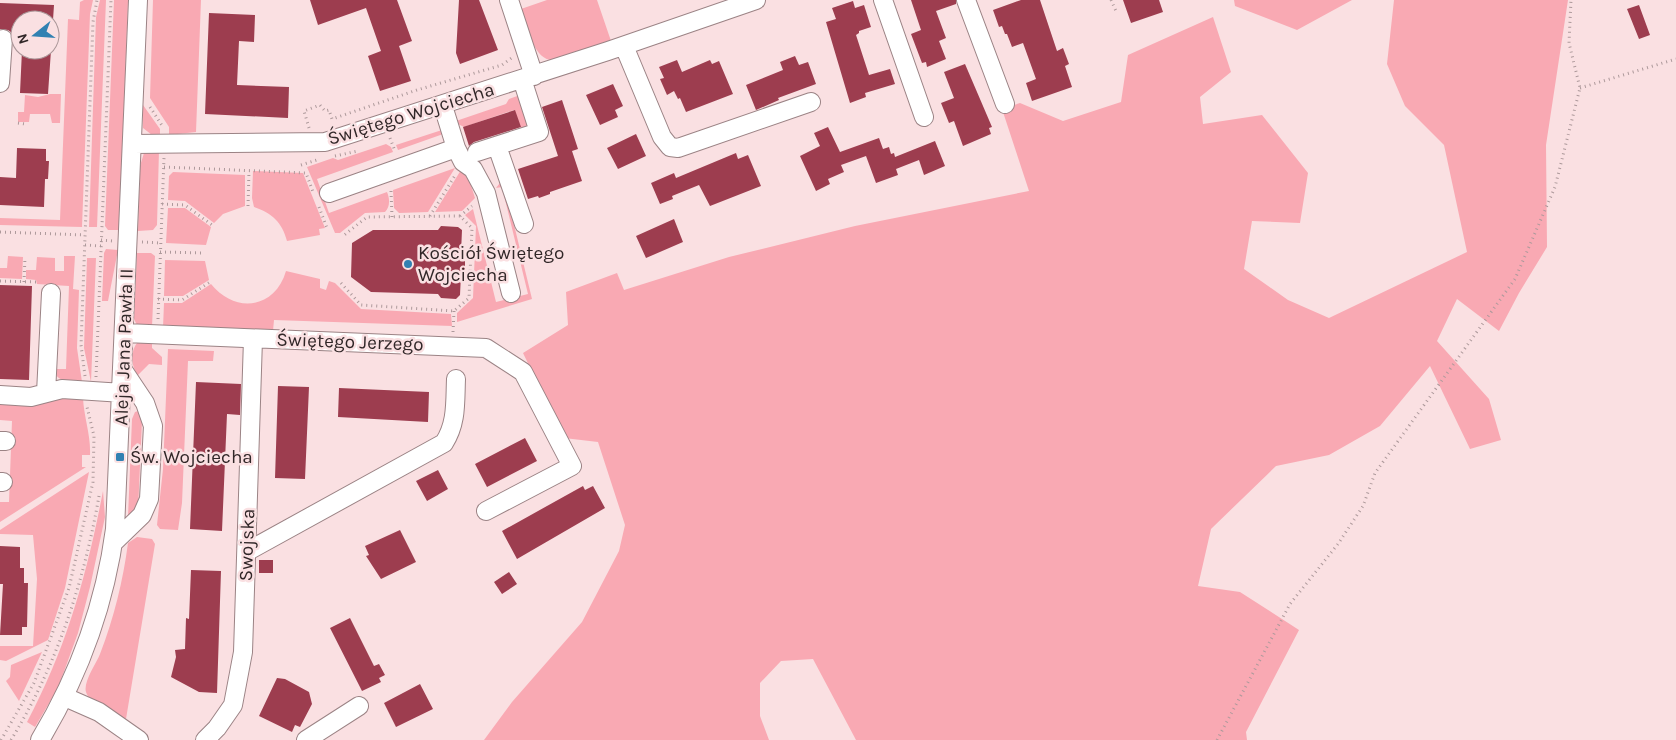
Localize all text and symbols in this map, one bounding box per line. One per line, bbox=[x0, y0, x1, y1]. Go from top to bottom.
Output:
north arrow bbox=[10, 10, 60, 60]
text: N bbox=[13, 31, 33, 46]
street label: Świętego Wojciecha bbox=[325, 77, 497, 150]
place label: Kościół Świętego Wojciecha bbox=[418, 241, 564, 286]
marker: Kościół Świętego Wojciecha bbox=[402, 258, 414, 270]
street label: Aleja Jana Pawła II bbox=[110, 268, 138, 426]
street label: Świętego Jerzego bbox=[276, 327, 424, 356]
place label: Św. Wojciecha bbox=[130, 445, 253, 468]
marker: Św. Wojciecha bbox=[114, 451, 126, 463]
street label: Swojska bbox=[235, 508, 259, 582]

